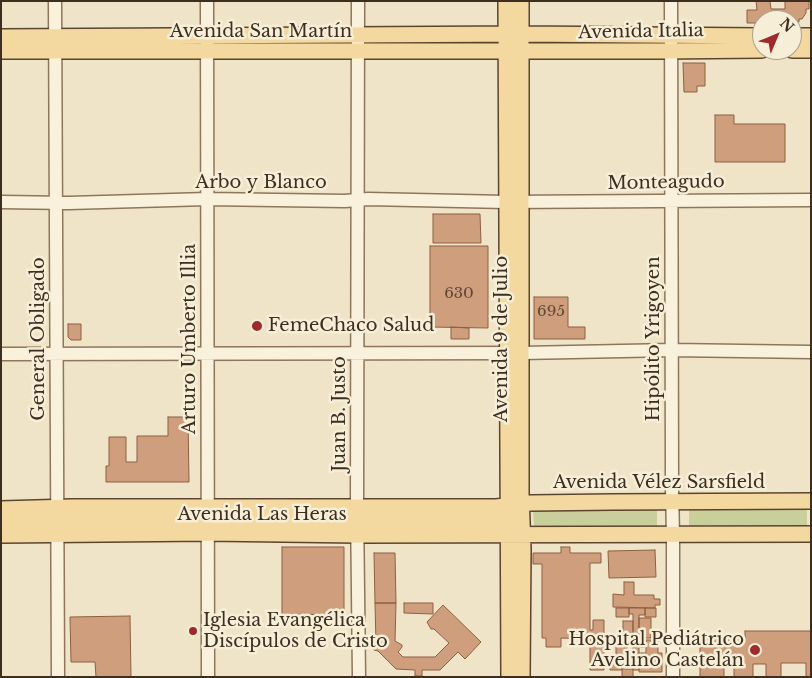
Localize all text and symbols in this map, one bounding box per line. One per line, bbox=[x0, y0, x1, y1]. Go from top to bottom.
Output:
north arrow bbox=[752, 10, 802, 60]
text: N bbox=[776, 14, 798, 36]
street label: Avenida Italia bbox=[578, 20, 704, 44]
street label: Avenida San Martín bbox=[170, 21, 352, 43]
street label: Monteagudo bbox=[607, 171, 725, 195]
street label: Arbo y Blanco bbox=[195, 172, 327, 194]
street label: Arturo Umberto Illia bbox=[179, 244, 201, 434]
street label: Avenida 9 de Julio bbox=[491, 256, 513, 422]
street label: Hipólito Yrigoyen bbox=[643, 256, 665, 422]
street label: General Obligado bbox=[28, 257, 50, 421]
house number: 630 bbox=[444, 285, 474, 303]
house number: 695 bbox=[537, 303, 565, 321]
place label: FemeChaco Salud bbox=[268, 315, 434, 337]
marker: FemeChaco Salud bbox=[250, 319, 264, 333]
street label: Juan B. Justo bbox=[329, 356, 351, 472]
street label: Avenida Vélez Sarsfield bbox=[553, 472, 765, 494]
street label: Avenida Las Heras bbox=[177, 504, 347, 526]
place label: Iglesia Evangélica Discípulos de Cristo bbox=[203, 610, 388, 652]
marker: Iglesia Evangélica Discípulos de Cristo bbox=[187, 625, 199, 637]
place label: Hospital Pediátrico Avelino Castelán bbox=[568, 629, 744, 672]
marker: Hospital Pediátrico Avelino Castelán bbox=[748, 643, 762, 657]

